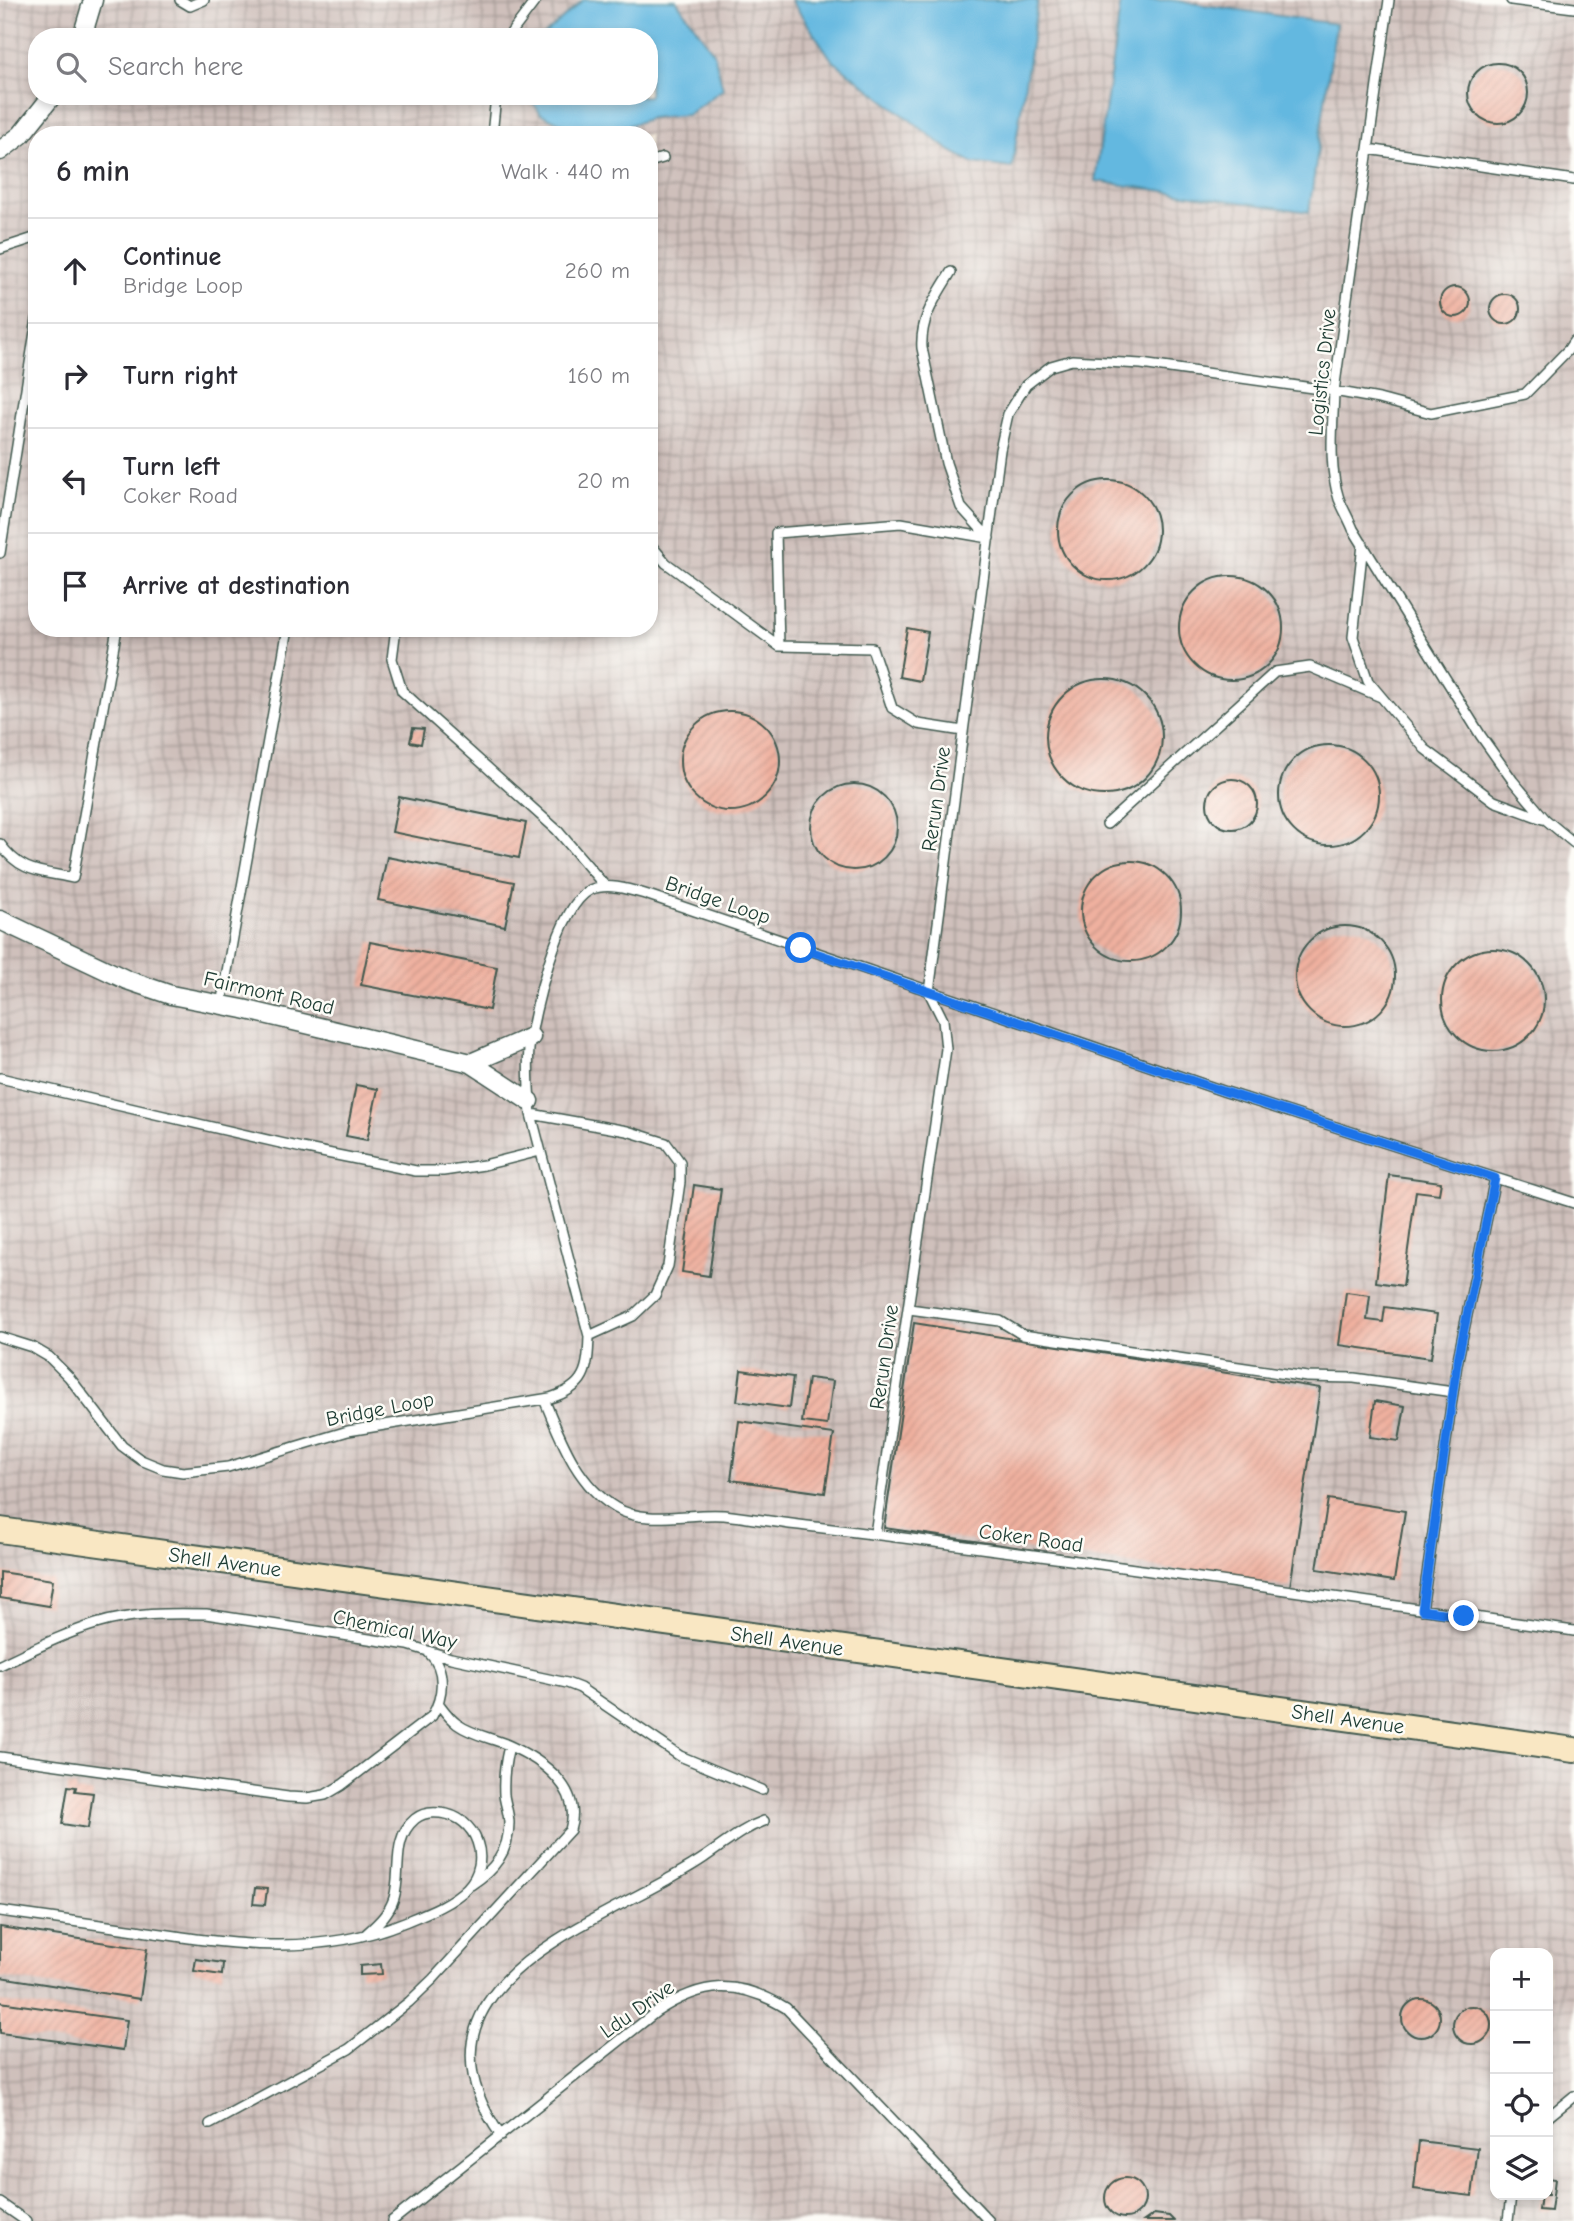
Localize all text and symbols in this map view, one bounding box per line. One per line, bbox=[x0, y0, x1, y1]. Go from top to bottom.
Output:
search box bbox=[28, 28, 658, 105]
icon: search bbox=[52, 48, 90, 86]
text: Search here bbox=[108, 52, 243, 82]
text: 6 min bbox=[56, 154, 130, 189]
text: Walk · 440 m bbox=[501, 158, 630, 185]
text: Continue bbox=[123, 242, 221, 272]
icon: ahead bbox=[56, 252, 94, 290]
text: 260 m bbox=[565, 257, 630, 284]
text: Bridge Loop bbox=[123, 272, 243, 299]
street label: Logistics Drive bbox=[1303, 307, 1341, 437]
icon: right bbox=[56, 357, 94, 395]
text: Turn right bbox=[123, 361, 237, 391]
text: 160 m bbox=[568, 362, 630, 389]
text: Turn left bbox=[123, 452, 220, 482]
icon: left bbox=[56, 462, 94, 500]
text: 20 m bbox=[577, 467, 630, 494]
text: Coker Road bbox=[123, 482, 238, 509]
icon: arrive bbox=[56, 567, 94, 605]
text: Arrive at destination bbox=[123, 571, 350, 601]
street label: Rerun Drive bbox=[917, 745, 955, 853]
street label: Bridge Loop bbox=[662, 871, 774, 929]
route start bbox=[785, 932, 816, 963]
street label: Fairmont Road bbox=[201, 966, 337, 1020]
street label: Rerun Drive bbox=[865, 1303, 903, 1411]
street label: Bridge Loop bbox=[324, 1387, 436, 1431]
street label: Coker Road bbox=[977, 1519, 1085, 1557]
street label: Shell Avenue bbox=[167, 1542, 283, 1582]
route end bbox=[1448, 1600, 1479, 1631]
street label: Chemical Way bbox=[331, 1604, 460, 1654]
street label: Shell Avenue bbox=[729, 1621, 845, 1661]
street label: Shell Avenue bbox=[1290, 1699, 1406, 1739]
map controls bbox=[1490, 1948, 1553, 2200]
button: + bbox=[1490, 1948, 1553, 2011]
street label: Ldu Drive bbox=[596, 1975, 678, 2043]
button: − bbox=[1490, 2011, 1553, 2074]
button: locate bbox=[1490, 2074, 1553, 2137]
button: layers bbox=[1490, 2137, 1553, 2200]

